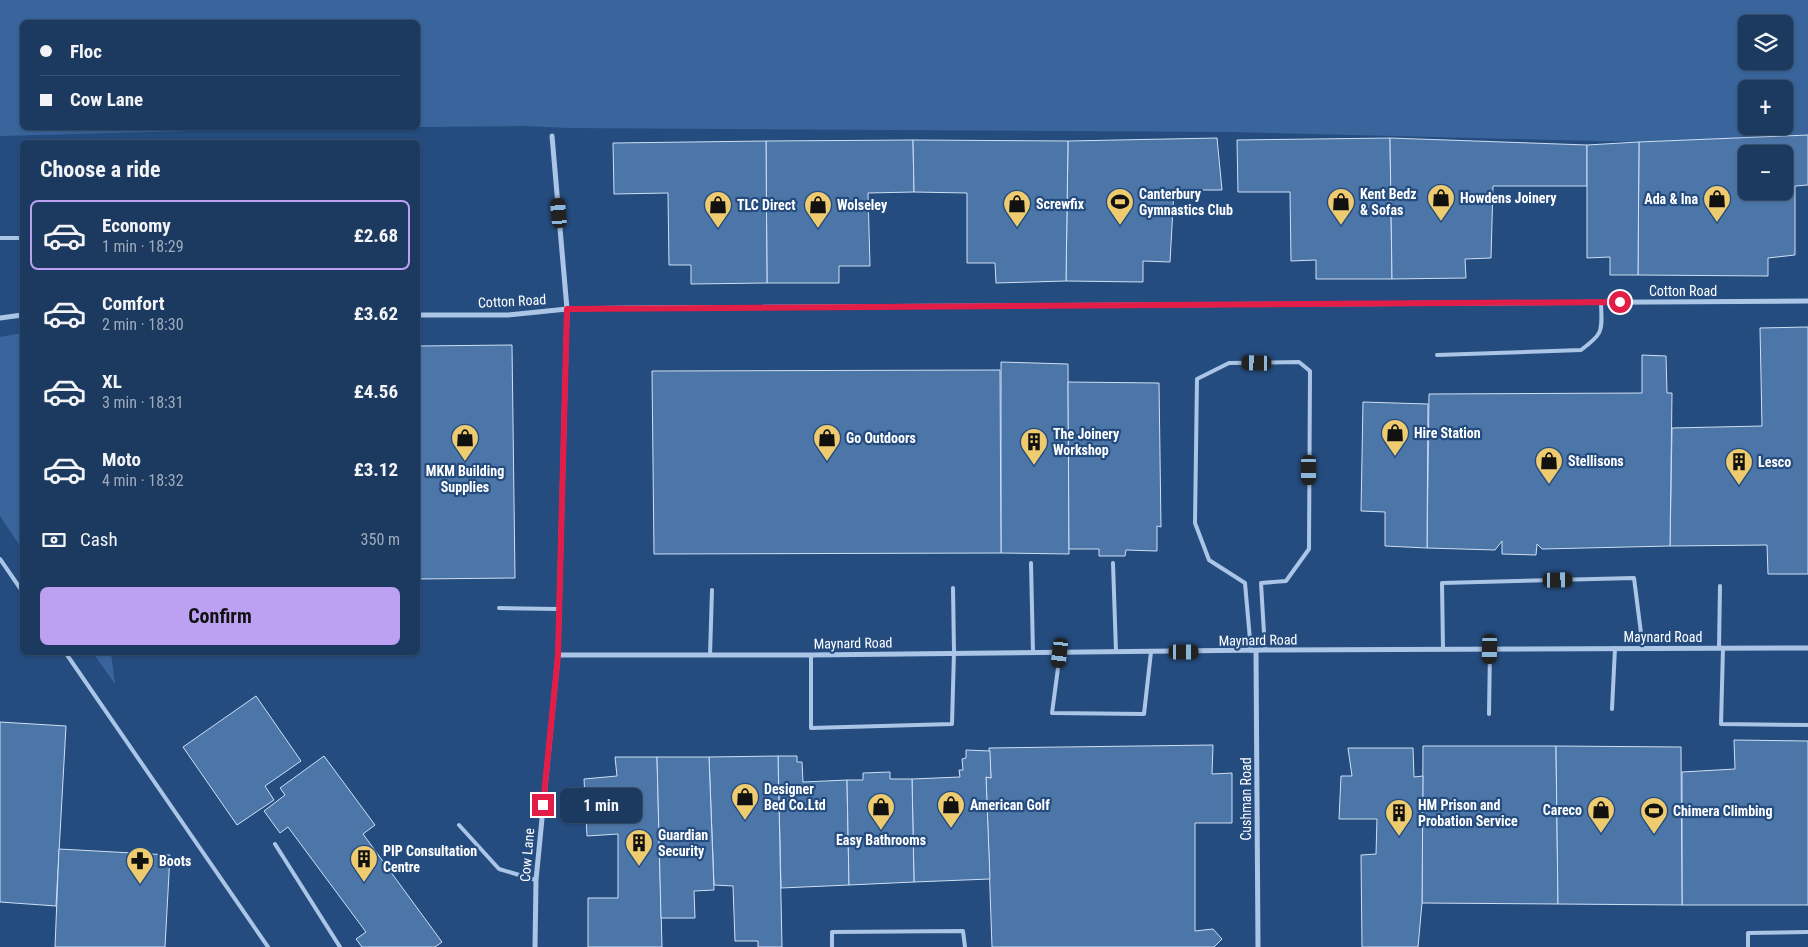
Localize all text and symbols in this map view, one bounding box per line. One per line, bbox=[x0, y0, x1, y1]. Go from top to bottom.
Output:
map controls bbox=[1738, 15, 1793, 200]
button: layers bbox=[1738, 15, 1793, 70]
text: Floc bbox=[70, 40, 102, 63]
button: + bbox=[1738, 80, 1793, 135]
text: Cow Lane bbox=[70, 88, 143, 111]
button: − bbox=[1738, 145, 1793, 200]
text: Choose a ride bbox=[40, 157, 161, 182]
shop icon: Howdens Joinery bbox=[1426, 183, 1456, 222]
shop icon: Ada & Ina bbox=[1702, 184, 1732, 223]
place label: Canterbury Gymnastics Club bbox=[1139, 186, 1233, 218]
place label: Kent Bedz & Sofas bbox=[1360, 186, 1417, 218]
sports icon: Canterbury Gymnastics Club bbox=[1105, 187, 1135, 226]
shop icon: Kent Bedz & Sofas bbox=[1326, 187, 1356, 226]
shop icon: Screwfix bbox=[1002, 189, 1032, 228]
shop icon: TLC Direct bbox=[703, 190, 733, 229]
shop icon: Wolseley bbox=[803, 190, 833, 229]
place label: Howdens Joinery bbox=[1460, 190, 1557, 206]
place label: Ada & Ina bbox=[1644, 191, 1698, 207]
place label: Screwfix bbox=[1036, 196, 1085, 212]
car bbox=[550, 197, 567, 229]
place label: TLC Direct bbox=[737, 197, 795, 213]
place label: Wolseley bbox=[837, 197, 888, 213]
icon: car bbox=[42, 213, 87, 258]
text: Economy bbox=[102, 214, 171, 237]
text: £2.68 bbox=[354, 224, 398, 247]
text: 1 min · 18:29 bbox=[102, 237, 184, 256]
street label: Cotton Road bbox=[1649, 283, 1717, 299]
icon: car bbox=[42, 291, 87, 336]
street label: Cotton Road bbox=[478, 291, 546, 311]
route start bbox=[1609, 291, 1631, 313]
text: Comfort bbox=[102, 292, 165, 315]
text: £3.62 bbox=[354, 302, 398, 325]
text: 2 min · 18:30 bbox=[102, 315, 184, 334]
car bbox=[1241, 355, 1272, 371]
icon: car bbox=[42, 369, 87, 414]
text: XL bbox=[102, 370, 122, 393]
text: £4.56 bbox=[354, 380, 398, 403]
text: 3 min · 18:31 bbox=[102, 393, 184, 412]
shop icon: Hire Station bbox=[1380, 418, 1410, 457]
shop icon: MKM Building Supplies bbox=[450, 423, 480, 462]
shop icon: Go Outdoors bbox=[812, 423, 842, 462]
place label: Hire Station bbox=[1414, 425, 1481, 441]
place label: The Joinery Workshop bbox=[1053, 426, 1120, 458]
building icon: The Joinery Workshop bbox=[1019, 427, 1049, 466]
place label: Go Outdoors bbox=[846, 430, 916, 446]
shop icon: Stellisons bbox=[1534, 446, 1564, 485]
icon: car bbox=[42, 447, 87, 492]
building icon: Lesco bbox=[1724, 447, 1754, 486]
text: Moto bbox=[102, 448, 141, 471]
place label: Stellisons bbox=[1568, 453, 1624, 469]
place label: Lesco bbox=[1758, 454, 1791, 470]
car bbox=[1301, 455, 1316, 485]
text: £3.12 bbox=[354, 458, 398, 481]
place label: MKM Building Supplies bbox=[426, 463, 504, 495]
text: 4 min · 18:32 bbox=[102, 471, 184, 490]
icon: cash bbox=[40, 526, 68, 554]
text: Cash bbox=[80, 528, 118, 551]
text: 350 m bbox=[361, 530, 400, 549]
car bbox=[1542, 572, 1573, 588]
button: Confirm bbox=[40, 587, 400, 645]
street label: Maynard Road bbox=[1624, 629, 1702, 645]
street label: Maynard Road bbox=[1218, 631, 1298, 649]
street label: Maynard Road bbox=[813, 634, 893, 652]
car bbox=[1482, 634, 1497, 664]
car bbox=[1050, 637, 1069, 669]
car bbox=[1169, 645, 1199, 660]
street label: Cushman Road bbox=[1238, 757, 1254, 841]
place label: Designer Bed Co.Ltd bbox=[764, 781, 826, 813]
shop icon: Designer Bed Co.Ltd bbox=[730, 782, 760, 821]
callout: 1 min bbox=[560, 788, 643, 822]
shop icon: American Golf bbox=[936, 790, 966, 829]
shop icon: Easy Bathrooms bbox=[866, 792, 896, 831]
route end bbox=[532, 794, 554, 816]
shop icon: Careco bbox=[1586, 795, 1616, 834]
text: 1 min bbox=[583, 796, 619, 815]
sports icon: Chimera Climbing bbox=[1639, 796, 1669, 835]
place label: American Golf bbox=[970, 797, 1050, 813]
place label: HM Prison and Probation Service bbox=[1418, 797, 1518, 829]
building icon: HM Prison and Probation Service bbox=[1384, 798, 1414, 837]
place label: Careco bbox=[1543, 802, 1582, 818]
place label: Chimera Climbing bbox=[1673, 803, 1773, 819]
street label: Cow Lane bbox=[517, 827, 537, 883]
place label: Guardian Security bbox=[658, 827, 708, 859]
building icon: Guardian Security bbox=[624, 828, 654, 867]
place label: Easy Bathrooms bbox=[836, 832, 926, 848]
place label: PIP Consultation Centre bbox=[383, 843, 477, 875]
building icon: PIP Consultation Centre bbox=[349, 844, 379, 883]
pharmacy icon: Boots bbox=[125, 846, 155, 885]
place label: Boots bbox=[159, 853, 191, 869]

